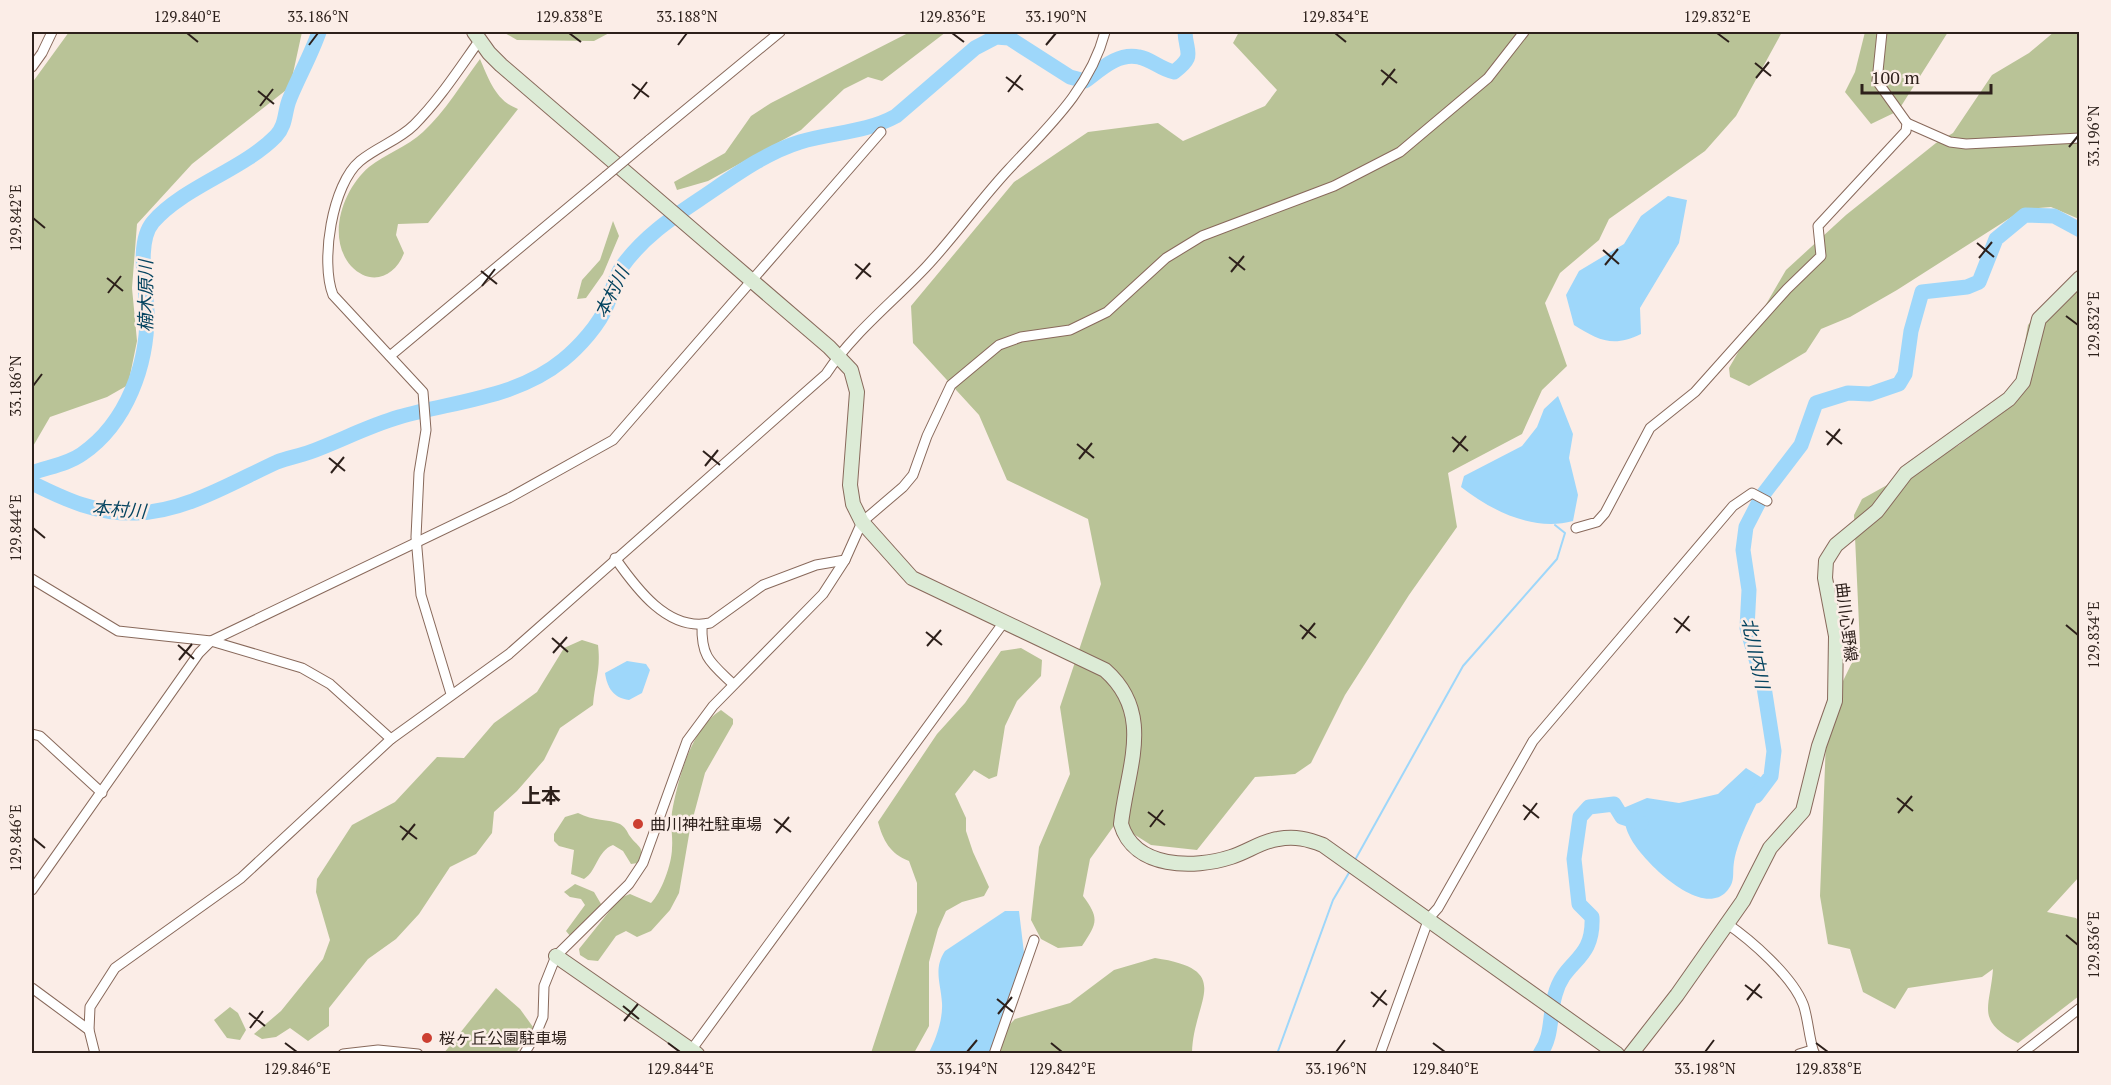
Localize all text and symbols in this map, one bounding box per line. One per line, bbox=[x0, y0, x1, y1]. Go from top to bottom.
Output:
text: 129.840°E bbox=[153, 6, 221, 26]
text: 33.186°N bbox=[287, 6, 349, 26]
text: 129.838°E bbox=[535, 6, 603, 26]
text: 33.188°N bbox=[656, 6, 718, 26]
text: 129.836°E bbox=[918, 6, 986, 26]
text: 33.190°N bbox=[1025, 6, 1087, 26]
text: 129.834°E bbox=[1301, 6, 1369, 26]
text: 129.832°E bbox=[1683, 6, 1751, 26]
scale bar bbox=[1862, 57, 1991, 95]
text: 100 m bbox=[1871, 65, 1920, 89]
text: 33.196°N bbox=[2083, 105, 2103, 167]
text: 129.842°E bbox=[5, 184, 25, 252]
water label: 楠木原川 bbox=[133, 258, 157, 332]
water label: 本村川 bbox=[588, 261, 635, 322]
text: 129.832°E bbox=[2083, 291, 2103, 359]
text: 33.186°N bbox=[5, 355, 25, 417]
text: 129.844°E bbox=[5, 494, 25, 562]
water label: 本村川 bbox=[91, 495, 149, 523]
street label: 曲川心野線 bbox=[1831, 581, 1863, 663]
text: 129.834°E bbox=[2083, 601, 2103, 669]
water label: 北川内川 bbox=[1737, 615, 1776, 693]
district label: 上本 bbox=[521, 782, 561, 809]
text: 129.846°E bbox=[5, 804, 25, 872]
place label: 曲川神社駐車場 bbox=[650, 813, 762, 835]
marker: 曲川神社駐車場 bbox=[631, 817, 645, 831]
text: 129.836°E bbox=[2083, 911, 2103, 979]
place label: 桜ヶ丘公園駐車場 bbox=[439, 1027, 567, 1049]
marker: 桜ヶ丘公園駐車場 bbox=[420, 1031, 434, 1045]
text: 129.846°E bbox=[263, 1058, 331, 1078]
text: 129.844°E bbox=[646, 1058, 714, 1078]
text: 33.194°N bbox=[936, 1058, 998, 1078]
text: 129.842°E bbox=[1028, 1058, 1096, 1078]
text: 33.196°N bbox=[1305, 1058, 1367, 1078]
text: 129.840°E bbox=[1411, 1058, 1479, 1078]
text: 33.198°N bbox=[1674, 1058, 1736, 1078]
text: 129.838°E bbox=[1794, 1058, 1862, 1078]

